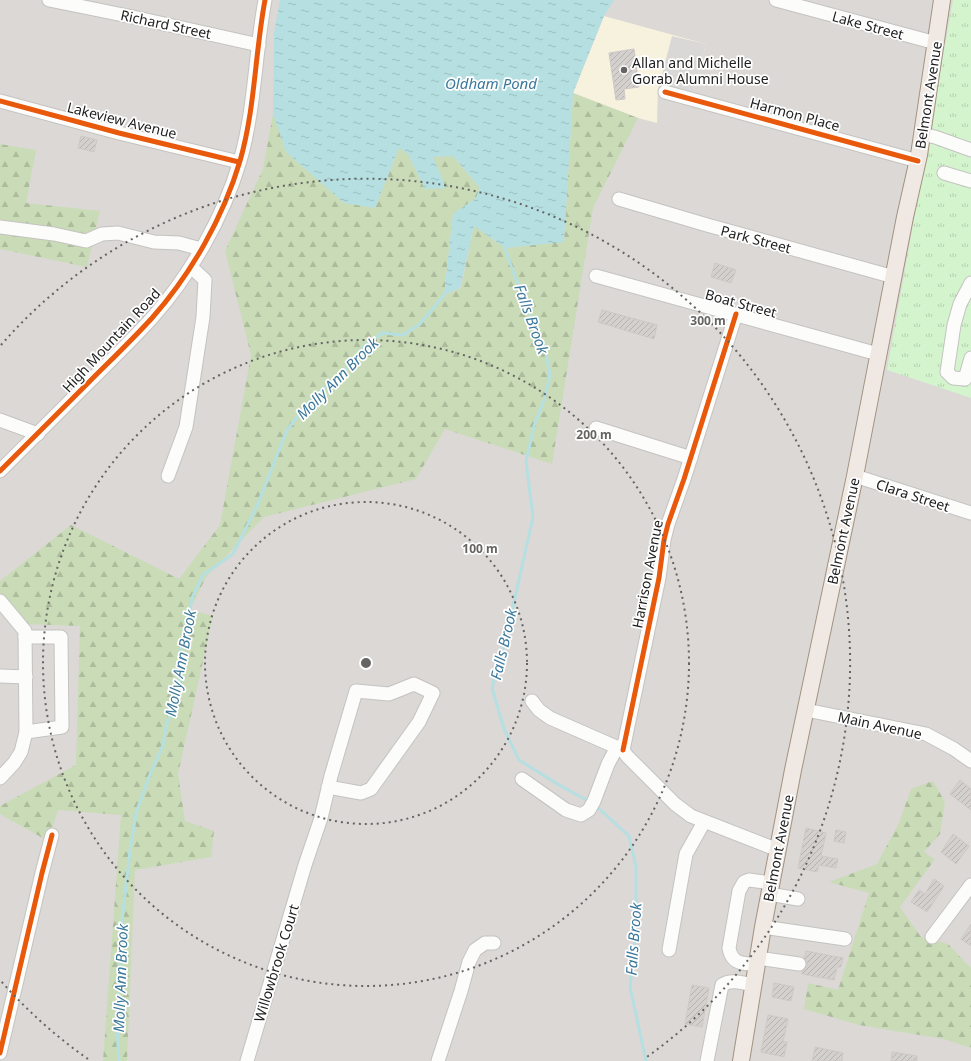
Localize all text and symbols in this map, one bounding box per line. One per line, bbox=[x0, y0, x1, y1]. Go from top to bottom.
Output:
street label: Richard Street bbox=[119, 5, 213, 43]
street label: Lake Street bbox=[830, 6, 906, 44]
street label: Belmont Avenue bbox=[910, 40, 946, 150]
place label: Allan and Michelle Gorab Alumni House bbox=[632, 53, 769, 88]
marker: Allan and Michelle Gorab Alumni House bbox=[619, 65, 629, 75]
water label: Oldham Pond bbox=[445, 73, 537, 93]
street label: Harmon Place bbox=[748, 93, 842, 135]
street label: Lakeview Avenue bbox=[65, 97, 179, 143]
street label: Park Street bbox=[719, 220, 793, 258]
water label: Falls Brook bbox=[510, 281, 554, 357]
street label: High Mountain Road bbox=[58, 284, 164, 396]
street label: Boat Street bbox=[703, 284, 779, 322]
text: 300 m bbox=[690, 312, 726, 329]
water label: Molly Ann Brook bbox=[292, 332, 383, 423]
text: 200 m bbox=[576, 426, 612, 443]
street label: Clara Street bbox=[874, 474, 952, 516]
street label: Belmont Avenue bbox=[822, 476, 864, 586]
street label: Harrison Avenue bbox=[627, 518, 667, 630]
text: 100 m bbox=[462, 540, 498, 557]
water label: Falls Brook bbox=[485, 606, 521, 682]
water label: Molly Ann Brook bbox=[160, 607, 200, 718]
centre of rings bbox=[359, 656, 373, 670]
street label: Main Avenue bbox=[836, 707, 924, 743]
street label: Belmont Avenue bbox=[758, 793, 798, 903]
water label: Falls Brook bbox=[620, 901, 646, 976]
street label: Willowbrook Court bbox=[249, 902, 303, 1024]
water label: Molly Ann Brook bbox=[108, 923, 132, 1033]

